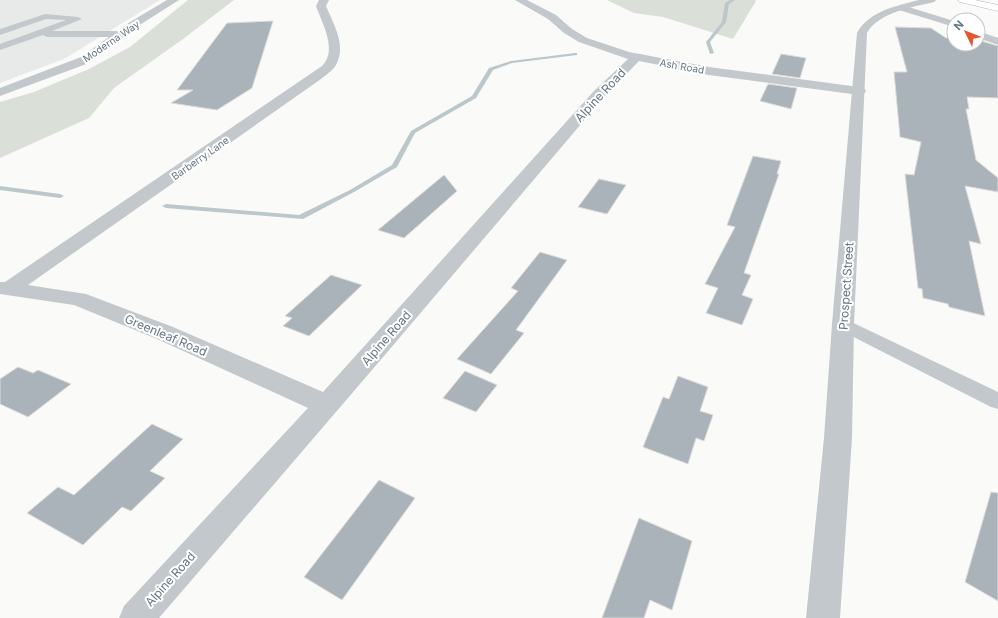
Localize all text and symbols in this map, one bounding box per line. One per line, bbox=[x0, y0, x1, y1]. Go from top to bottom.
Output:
north arrow bbox=[946, 12, 986, 52]
street label: Moderna Way bbox=[80, 17, 142, 64]
text: N bbox=[951, 17, 967, 33]
street label: Ash Road bbox=[659, 56, 705, 76]
street label: Alpine Road bbox=[571, 65, 629, 125]
street label: Barberry Lane bbox=[169, 134, 231, 182]
street label: Prospect Street bbox=[835, 242, 857, 330]
street label: Alpine Road bbox=[358, 307, 414, 369]
street label: Greenleaf Road bbox=[123, 311, 209, 359]
street label: Alpine Road bbox=[142, 549, 198, 609]

